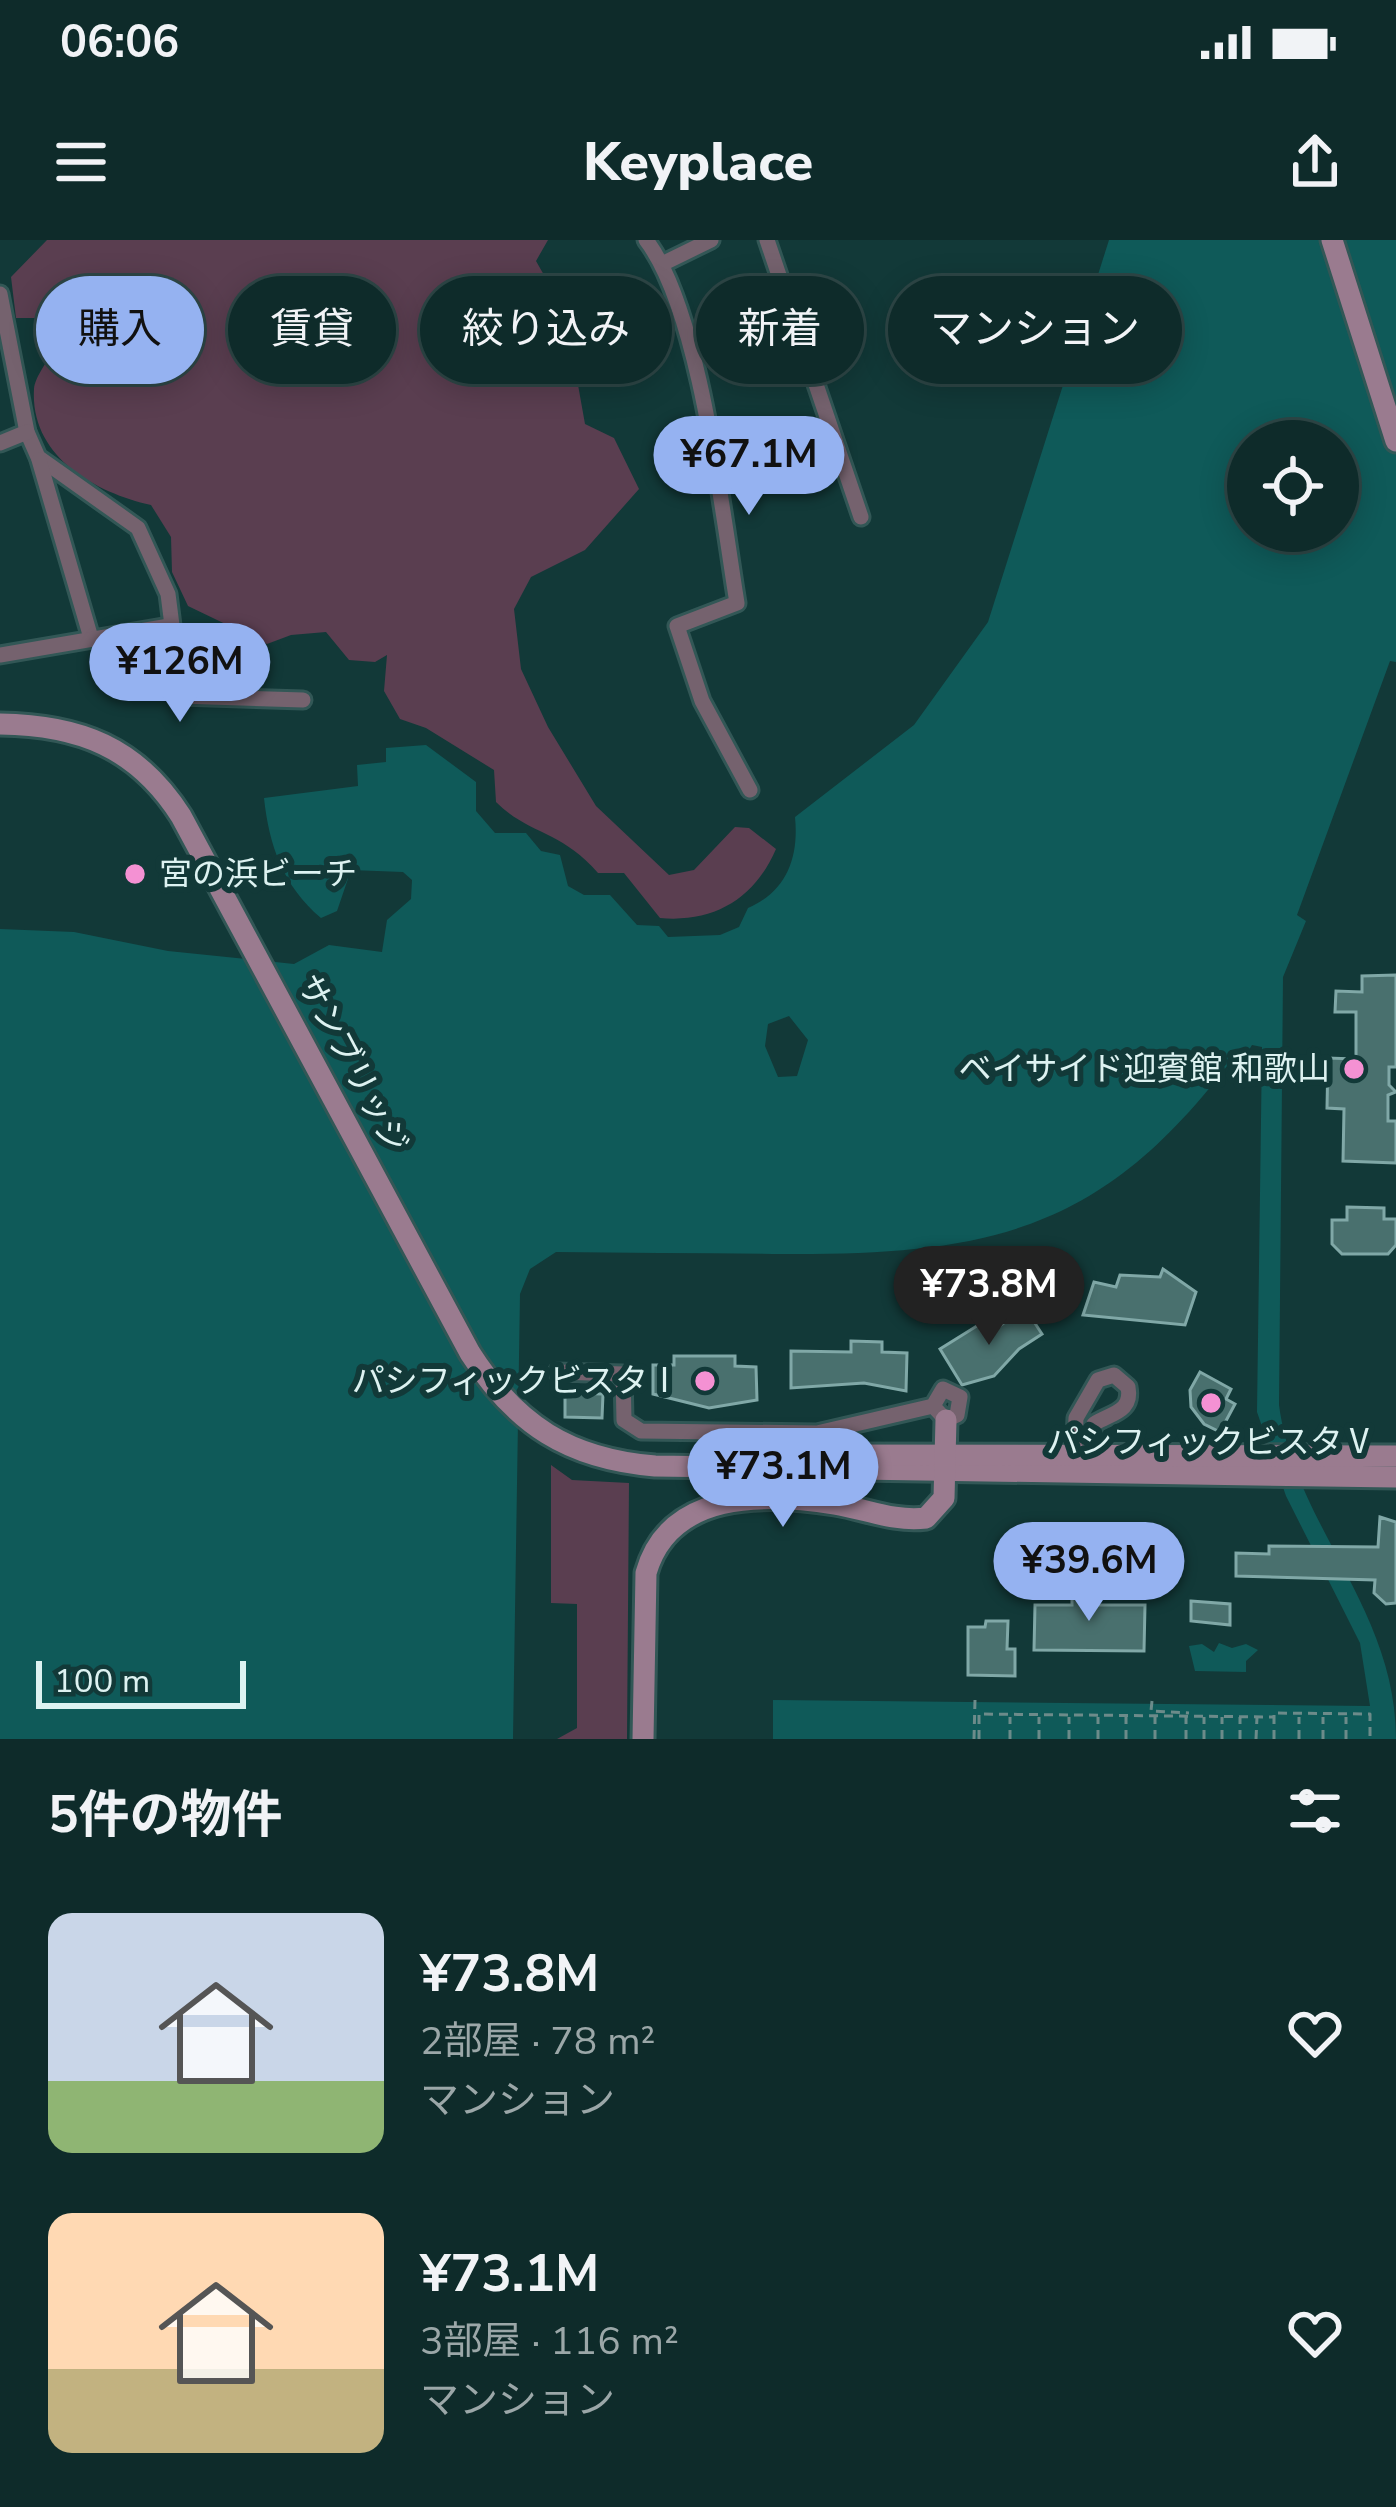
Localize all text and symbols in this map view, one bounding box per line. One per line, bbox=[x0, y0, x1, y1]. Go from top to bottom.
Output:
text: 06:06 bbox=[60, 12, 179, 73]
text: Keyplace bbox=[583, 125, 813, 199]
icon: menu bbox=[48, 129, 114, 195]
icon: share bbox=[1282, 129, 1348, 195]
chip: 購入 bbox=[36, 276, 204, 384]
chip: 賃貸 bbox=[228, 276, 396, 384]
chip: 絞り込み bbox=[420, 276, 672, 384]
chip: 新着 bbox=[696, 276, 864, 384]
chip: マンション bbox=[888, 276, 1182, 384]
pin: ¥67.1M bbox=[651, 416, 847, 518]
map controls bbox=[1227, 420, 1359, 552]
button: locate bbox=[1227, 420, 1359, 552]
text: ¥67.1M bbox=[680, 428, 818, 481]
pin: ¥126M bbox=[96, 623, 264, 725]
text: ¥126M bbox=[116, 635, 244, 688]
place label: 宮の浜ビーチ bbox=[159, 852, 357, 897]
marker: 宮の浜ビーチ bbox=[122, 861, 148, 887]
street label: サンブリッジ bbox=[286, 966, 418, 1162]
place label: ベイサイド迎賓館 和歌山 bbox=[959, 1047, 1330, 1092]
marker: ベイサイド迎賓館 和歌山 bbox=[1341, 1056, 1367, 1082]
pin: ¥73.8M bbox=[891, 1246, 1087, 1348]
text: ¥73.8M bbox=[920, 1258, 1058, 1311]
place label: パシフィックビスタⅠ bbox=[352, 1359, 681, 1404]
marker: パシフィックビスタⅠ bbox=[692, 1368, 718, 1394]
marker: パシフィックビスタⅤ bbox=[1198, 1390, 1224, 1416]
place label: パシフィックビスタⅤ bbox=[1046, 1420, 1376, 1465]
pin: ¥73.1M bbox=[685, 1428, 881, 1530]
text: ¥73.1M bbox=[714, 1440, 852, 1493]
pin: ¥39.6M bbox=[991, 1522, 1187, 1624]
text: ¥39.6M bbox=[1020, 1534, 1158, 1587]
scale bar bbox=[36, 1655, 246, 1708]
text: 100 m bbox=[54, 1659, 150, 1704]
icon: filters bbox=[1282, 1778, 1348, 1844]
text: 5件の物件 bbox=[48, 1780, 283, 1850]
text: ¥73.8M bbox=[420, 1939, 599, 2009]
icon: home bbox=[144, 1961, 288, 2105]
icon: heart bbox=[1282, 2000, 1348, 2066]
text: 2部屋 · 78 m² bbox=[420, 2015, 655, 2068]
text: マンション bbox=[420, 2074, 615, 2127]
text: ¥73.1M bbox=[420, 2239, 599, 2309]
icon: home bbox=[144, 2261, 288, 2405]
icon: heart bbox=[1282, 2300, 1348, 2366]
text: 3部屋 · 116 m² bbox=[420, 2315, 679, 2368]
text: マンション bbox=[420, 2374, 615, 2427]

